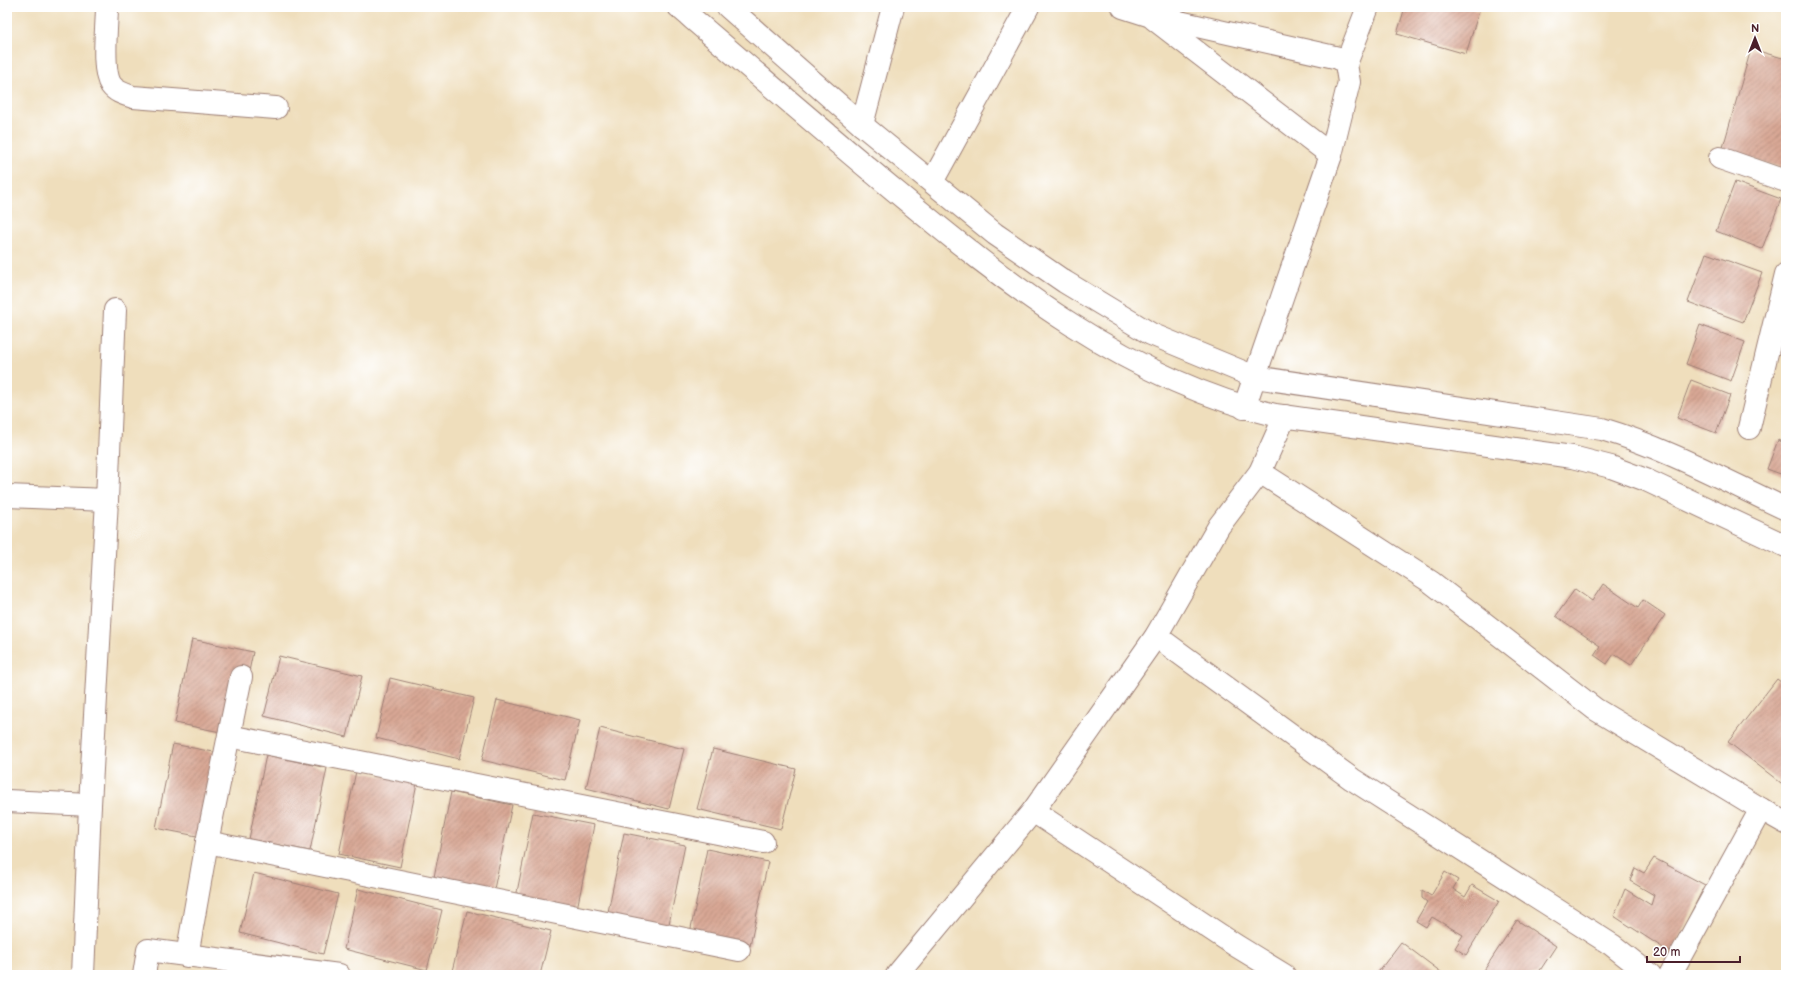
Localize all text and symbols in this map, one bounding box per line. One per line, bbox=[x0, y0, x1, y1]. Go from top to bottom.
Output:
north arrow bbox=[1735, 18, 1775, 58]
text: N bbox=[1751, 22, 1759, 35]
scale bar bbox=[1647, 938, 1740, 964]
text: 20 m bbox=[1653, 945, 1680, 960]

